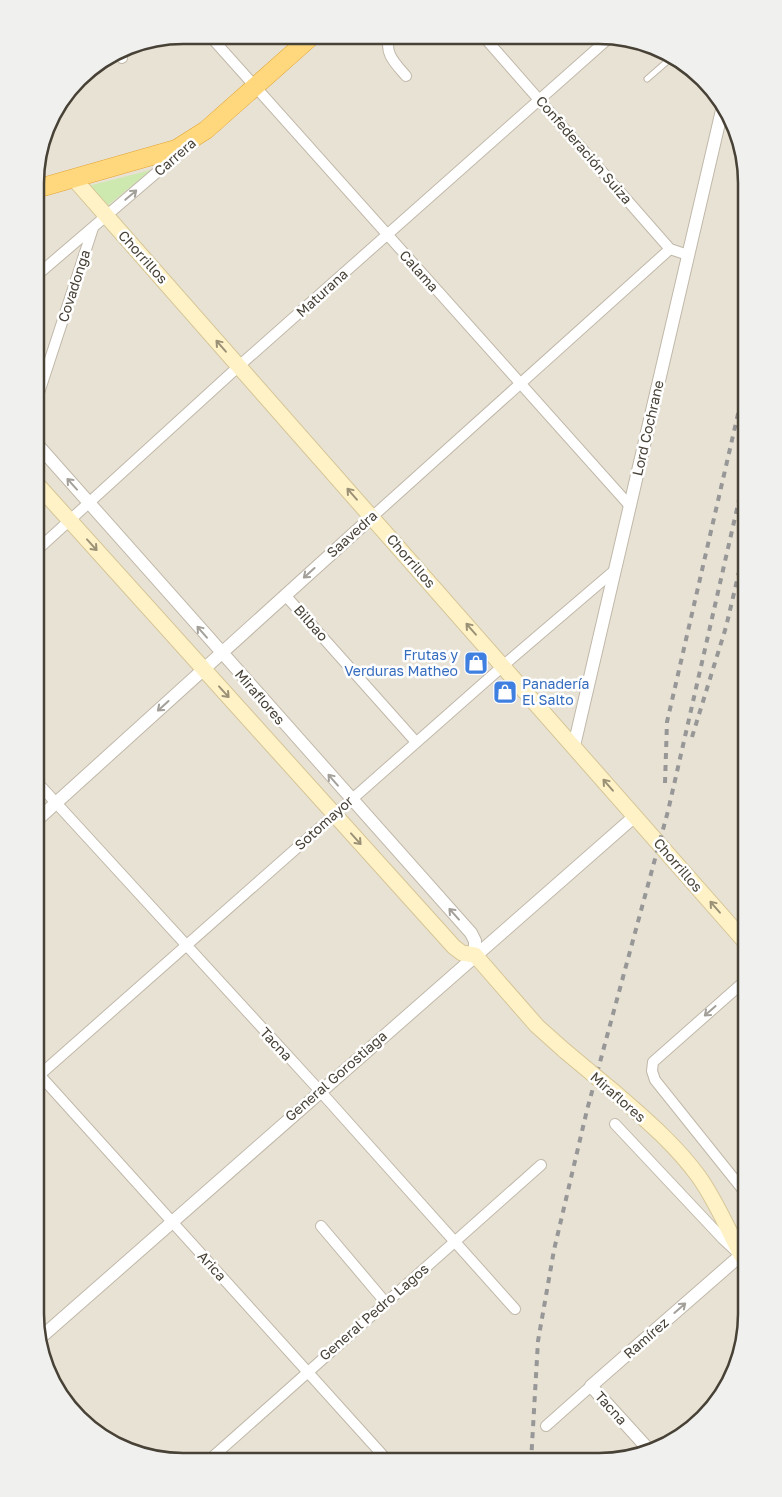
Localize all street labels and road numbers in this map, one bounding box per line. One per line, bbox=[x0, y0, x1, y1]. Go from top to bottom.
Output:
street label: Confederación Suiza bbox=[533, 92, 636, 207]
street label: Carrera bbox=[150, 134, 199, 179]
street label: Chorrillos bbox=[115, 227, 172, 287]
street label: Calama bbox=[396, 246, 442, 295]
street label: Covadonga bbox=[54, 247, 93, 324]
street label: Maturana bbox=[292, 265, 351, 320]
street label: Lord Cochrane bbox=[628, 378, 667, 477]
street label: Saavedra bbox=[323, 507, 380, 561]
street label: Chorrillos bbox=[383, 530, 439, 591]
street label: Bilbao bbox=[291, 601, 332, 644]
street label: Miraflores bbox=[232, 666, 289, 728]
street label: Sotomayor bbox=[291, 792, 357, 853]
street label: Chorrillos bbox=[650, 834, 706, 895]
street label: Tacna bbox=[257, 1023, 296, 1064]
street label: General Gorostiaga bbox=[281, 1027, 390, 1124]
street label: Miraflores bbox=[587, 1068, 649, 1125]
street label: Arica bbox=[195, 1247, 230, 1284]
street label: General Pedro Lagos bbox=[316, 1259, 432, 1364]
street label: Ramírez bbox=[620, 1313, 672, 1362]
street label: Tacna bbox=[592, 1387, 631, 1428]

